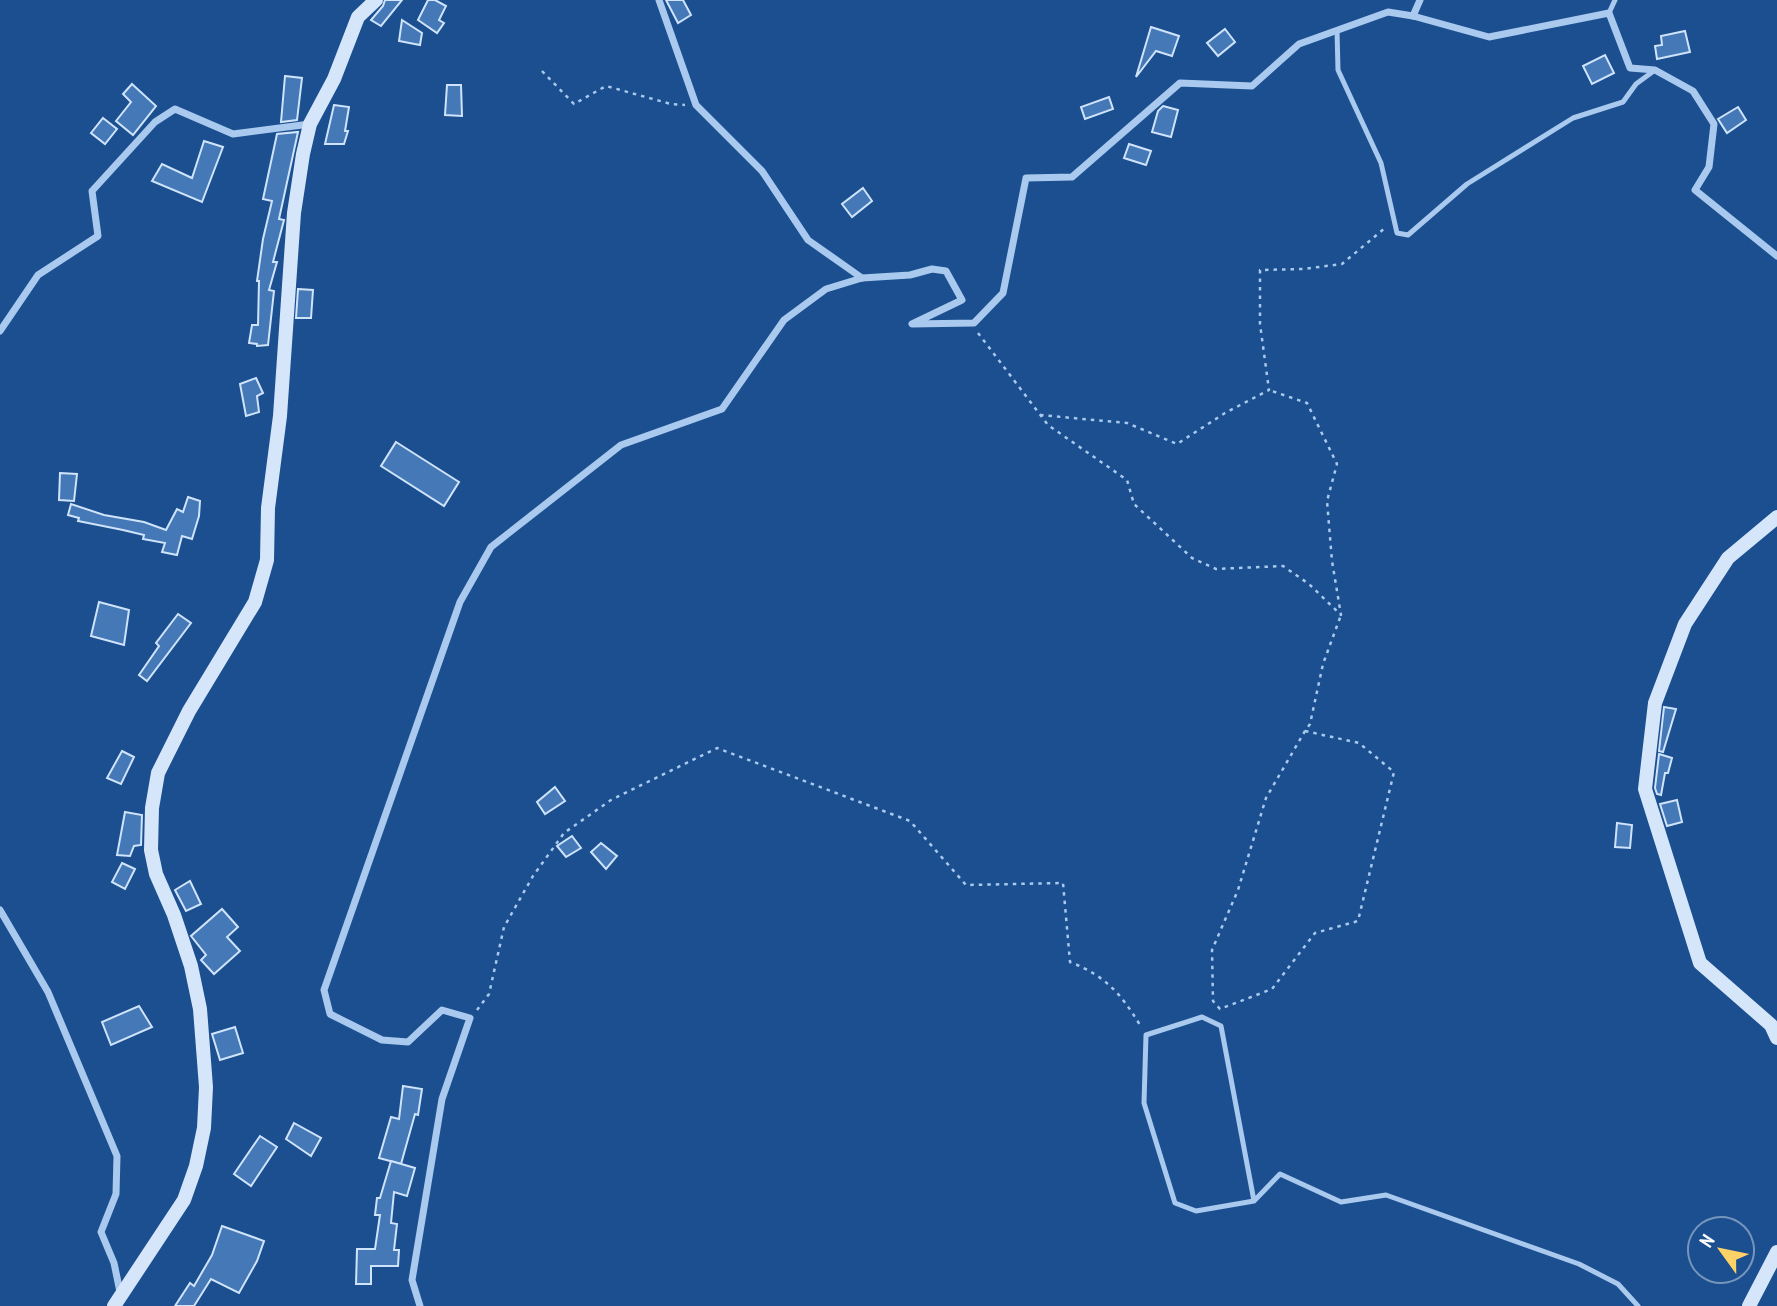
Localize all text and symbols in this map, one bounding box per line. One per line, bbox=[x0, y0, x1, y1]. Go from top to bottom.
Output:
north arrow bbox=[1686, 1215, 1756, 1285]
text: N bbox=[1694, 1230, 1720, 1252]

